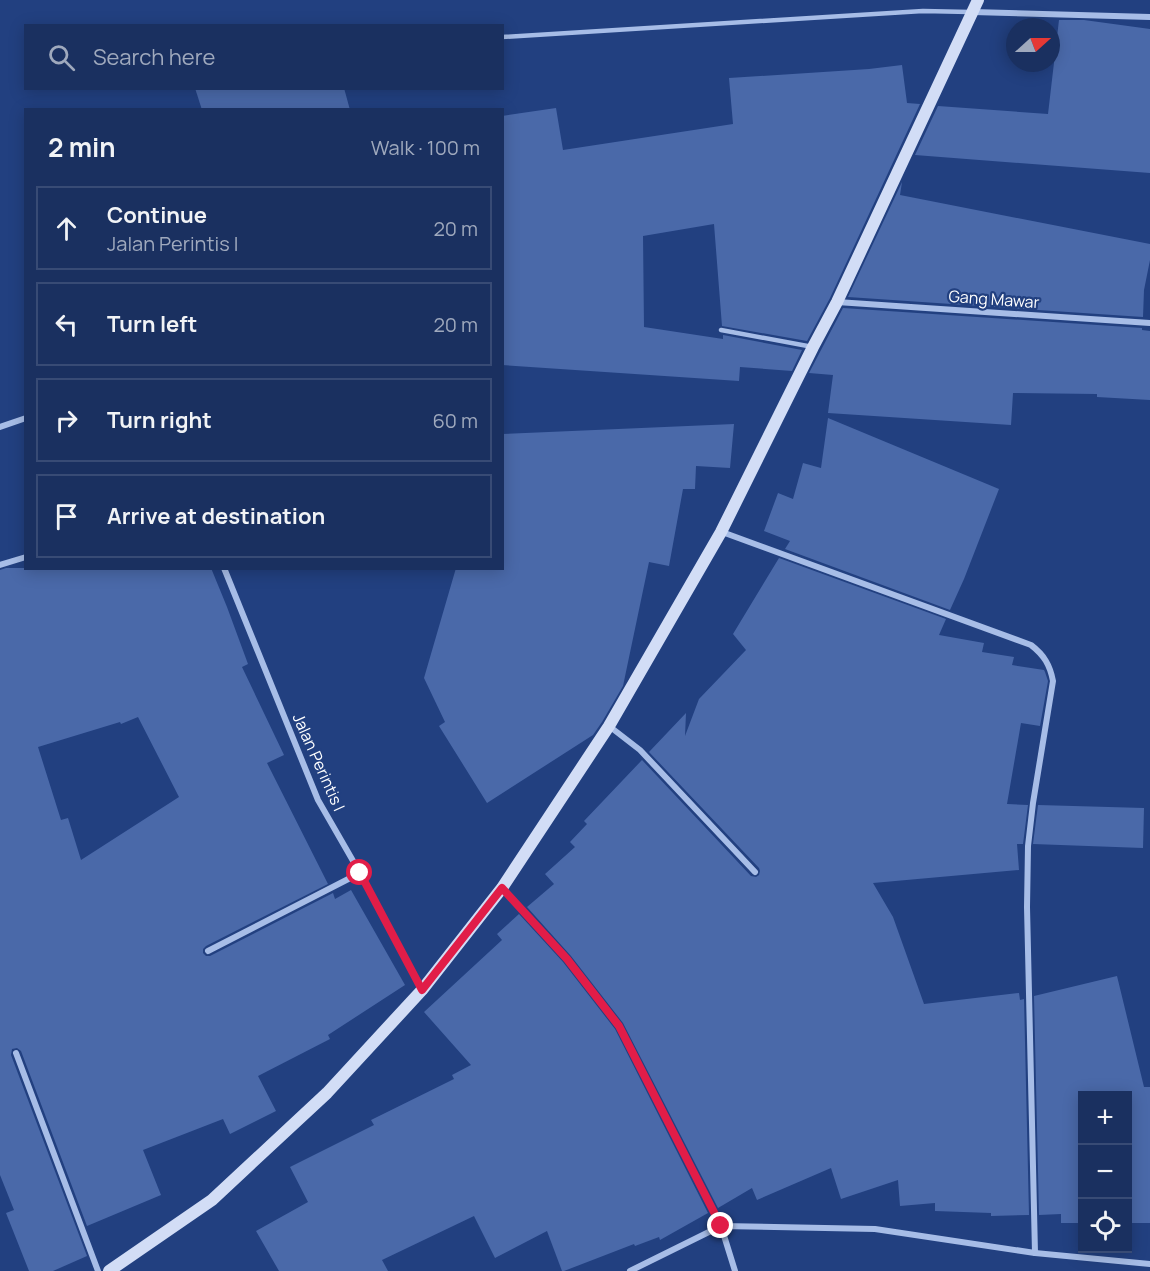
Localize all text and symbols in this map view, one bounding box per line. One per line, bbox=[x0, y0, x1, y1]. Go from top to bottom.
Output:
north arrow bbox=[1006, 18, 1060, 72]
search box bbox=[24, 24, 504, 90]
icon: search bbox=[45, 41, 78, 74]
text: Search here bbox=[93, 42, 215, 72]
text: 2 min bbox=[48, 129, 116, 165]
text: Walk · 100 m bbox=[371, 134, 480, 161]
text: Continue bbox=[107, 200, 207, 230]
icon: ahead bbox=[50, 212, 83, 245]
text: 20 m bbox=[433, 215, 478, 242]
text: Jalan Perintis I bbox=[107, 230, 238, 257]
street label: Gang Mawar bbox=[948, 285, 1040, 313]
icon: left bbox=[50, 308, 83, 341]
text: Turn left bbox=[107, 309, 197, 339]
text: 20 m bbox=[433, 311, 478, 338]
icon: right bbox=[50, 404, 83, 437]
text: Turn right bbox=[107, 405, 212, 435]
text: 60 m bbox=[432, 407, 478, 434]
icon: arrive bbox=[50, 500, 83, 533]
text: Arrive at destination bbox=[107, 501, 325, 531]
street label: Jalan Perintis I bbox=[288, 710, 350, 814]
route start bbox=[346, 859, 372, 885]
map controls bbox=[1078, 1091, 1132, 1253]
button: + bbox=[1078, 1091, 1132, 1145]
button: − bbox=[1078, 1145, 1132, 1199]
button: locate bbox=[1078, 1199, 1132, 1253]
route end bbox=[707, 1212, 733, 1238]

